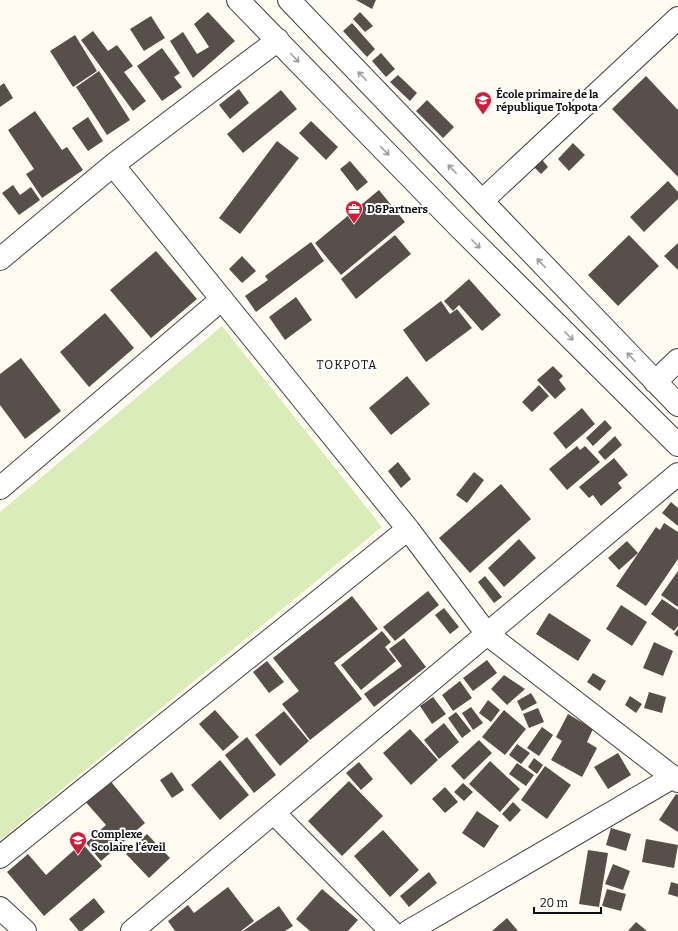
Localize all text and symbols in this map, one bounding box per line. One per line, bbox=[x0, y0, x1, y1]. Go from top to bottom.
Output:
one-way arrow bbox=[290, 53, 300, 63]
one-way arrow bbox=[357, 71, 366, 81]
place label: École primaire de la république Tokpota bbox=[496, 87, 599, 114]
school or university icon: École primaire de la république Tokpota bbox=[473, 90, 493, 115]
one-way arrow bbox=[381, 146, 390, 156]
one-way arrow bbox=[447, 164, 457, 174]
office icon: D&Partners bbox=[344, 199, 364, 224]
place label: D&Partners bbox=[367, 203, 429, 216]
one-way arrow bbox=[471, 239, 481, 249]
one-way arrow bbox=[537, 258, 546, 268]
one-way arrow bbox=[564, 331, 574, 340]
one-way arrow bbox=[627, 353, 636, 363]
district label: TOKPOTA bbox=[317, 358, 377, 372]
place label: Complexe Scolaire l'éveil bbox=[91, 828, 166, 854]
school or university icon: Complexe Scolaire l'éveil bbox=[68, 830, 88, 855]
scale bar bbox=[534, 889, 601, 915]
text: 20 m bbox=[540, 896, 569, 910]

